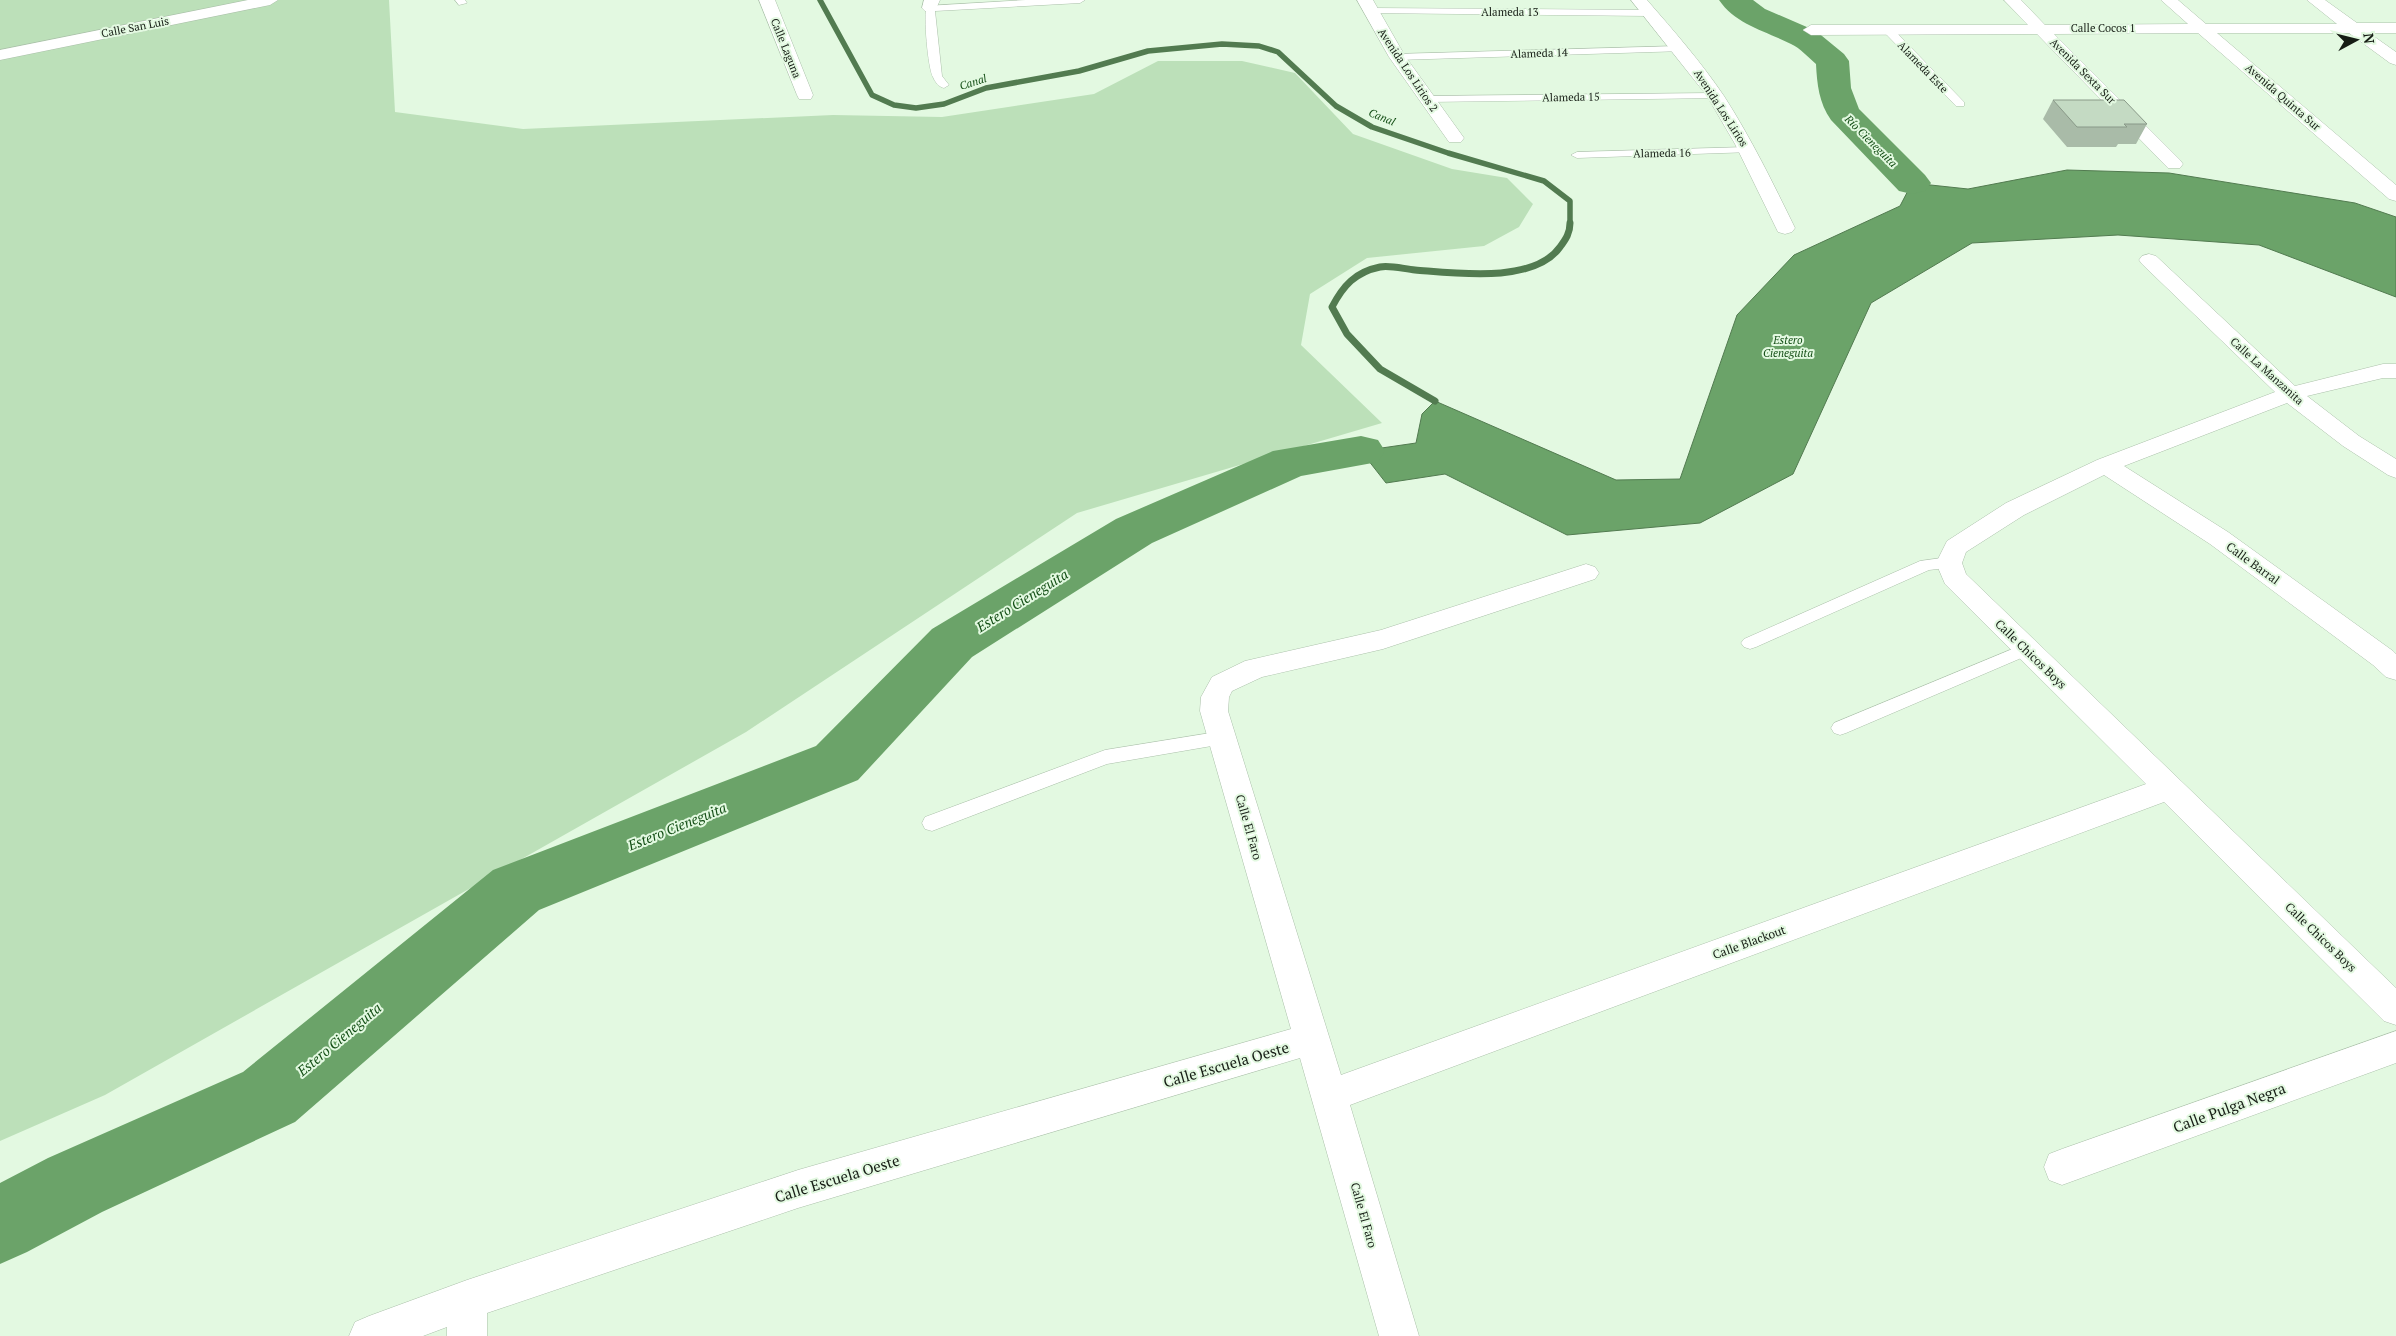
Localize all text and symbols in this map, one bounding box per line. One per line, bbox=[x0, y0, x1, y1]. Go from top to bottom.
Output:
street label: Alameda 13 bbox=[1481, 5, 1539, 19]
street label: Calle San Luis bbox=[100, 14, 170, 40]
north arrow bbox=[2331, 15, 2381, 65]
street label: Calle Laguna bbox=[768, 16, 805, 80]
street label: Calle Cocos 1 bbox=[2071, 21, 2135, 35]
street label: Avenida Los Lirios 2 bbox=[1375, 26, 1441, 114]
text: N bbox=[2359, 32, 2380, 45]
street label: Avenida Sexta Sur bbox=[2047, 35, 2119, 107]
street label: Alameda Este bbox=[1895, 38, 1951, 96]
street label: Alameda 14 bbox=[1510, 45, 1568, 61]
street label: Avenida Quinta Sur bbox=[2243, 61, 2324, 134]
street label: Avenida Los Lirios bbox=[1691, 67, 1751, 149]
water label: Canal bbox=[958, 71, 988, 93]
street label: Alameda 15 bbox=[1542, 89, 1600, 105]
water label: Canal bbox=[1367, 105, 1397, 129]
water label: Río Cieneguita bbox=[1841, 111, 1900, 170]
street label: Alameda 16 bbox=[1633, 145, 1691, 161]
water label: Estero Cieneguita bbox=[1763, 333, 1813, 360]
street label: Calle La Manzanita bbox=[2227, 334, 2307, 408]
street label: Calle Barral bbox=[2223, 539, 2283, 588]
water label: Estero Cieneguita bbox=[972, 564, 1071, 636]
street label: Calle Chicos Boys bbox=[1992, 616, 2070, 692]
street label: Calle El Faro bbox=[1233, 793, 1266, 862]
water label: Estero Cieneguita bbox=[624, 798, 729, 855]
street label: Calle Chicos Boys bbox=[2282, 899, 2360, 975]
street label: Calle Blackout bbox=[1710, 922, 1788, 962]
water label: Estero Cieneguita bbox=[292, 998, 385, 1081]
street label: Calle Escuela Oeste bbox=[1161, 1036, 1291, 1092]
street label: Calle Pulga Negra bbox=[2170, 1077, 2288, 1137]
street label: Calle Escuela Oeste bbox=[772, 1149, 902, 1207]
street label: Calle El Faro bbox=[1348, 1181, 1381, 1250]

